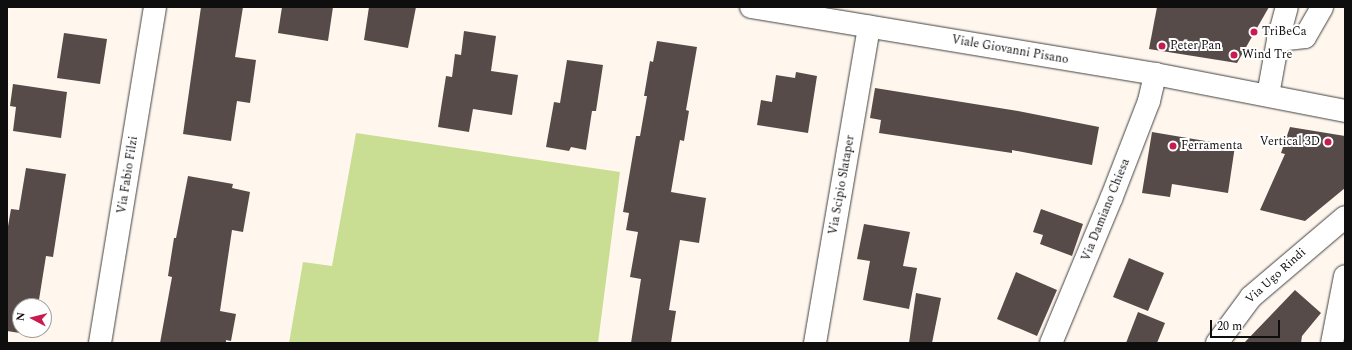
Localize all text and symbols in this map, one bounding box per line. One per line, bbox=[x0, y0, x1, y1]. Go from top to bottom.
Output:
place label: TriBeCa bbox=[1262, 25, 1307, 39]
marker: TriBeCa bbox=[1249, 27, 1259, 37]
street label: Viale Giovanni Pisano bbox=[950, 33, 1070, 67]
place label: Peter Pan bbox=[1170, 39, 1221, 53]
marker: Peter Pan bbox=[1157, 41, 1167, 51]
place label: Wind Tre bbox=[1242, 48, 1292, 62]
marker: Wind Tre bbox=[1229, 50, 1239, 60]
street label: Via Scipio Slataper bbox=[826, 134, 858, 236]
street label: Via Fabio Filzi bbox=[115, 135, 141, 215]
place label: Vertical 3D bbox=[1260, 135, 1320, 149]
marker: Vertical 3D bbox=[1323, 137, 1333, 147]
place label: Ferramenta bbox=[1181, 139, 1243, 153]
marker: Ferramenta bbox=[1168, 141, 1178, 151]
street label: Via Damiano Chiesa bbox=[1079, 157, 1133, 263]
street label: Via Ugo Rindi bbox=[1243, 245, 1309, 307]
north arrow bbox=[12, 298, 52, 338]
text: N bbox=[12, 311, 30, 322]
scale bar bbox=[1212, 312, 1282, 338]
text: 20 m bbox=[1217, 317, 1242, 336]

